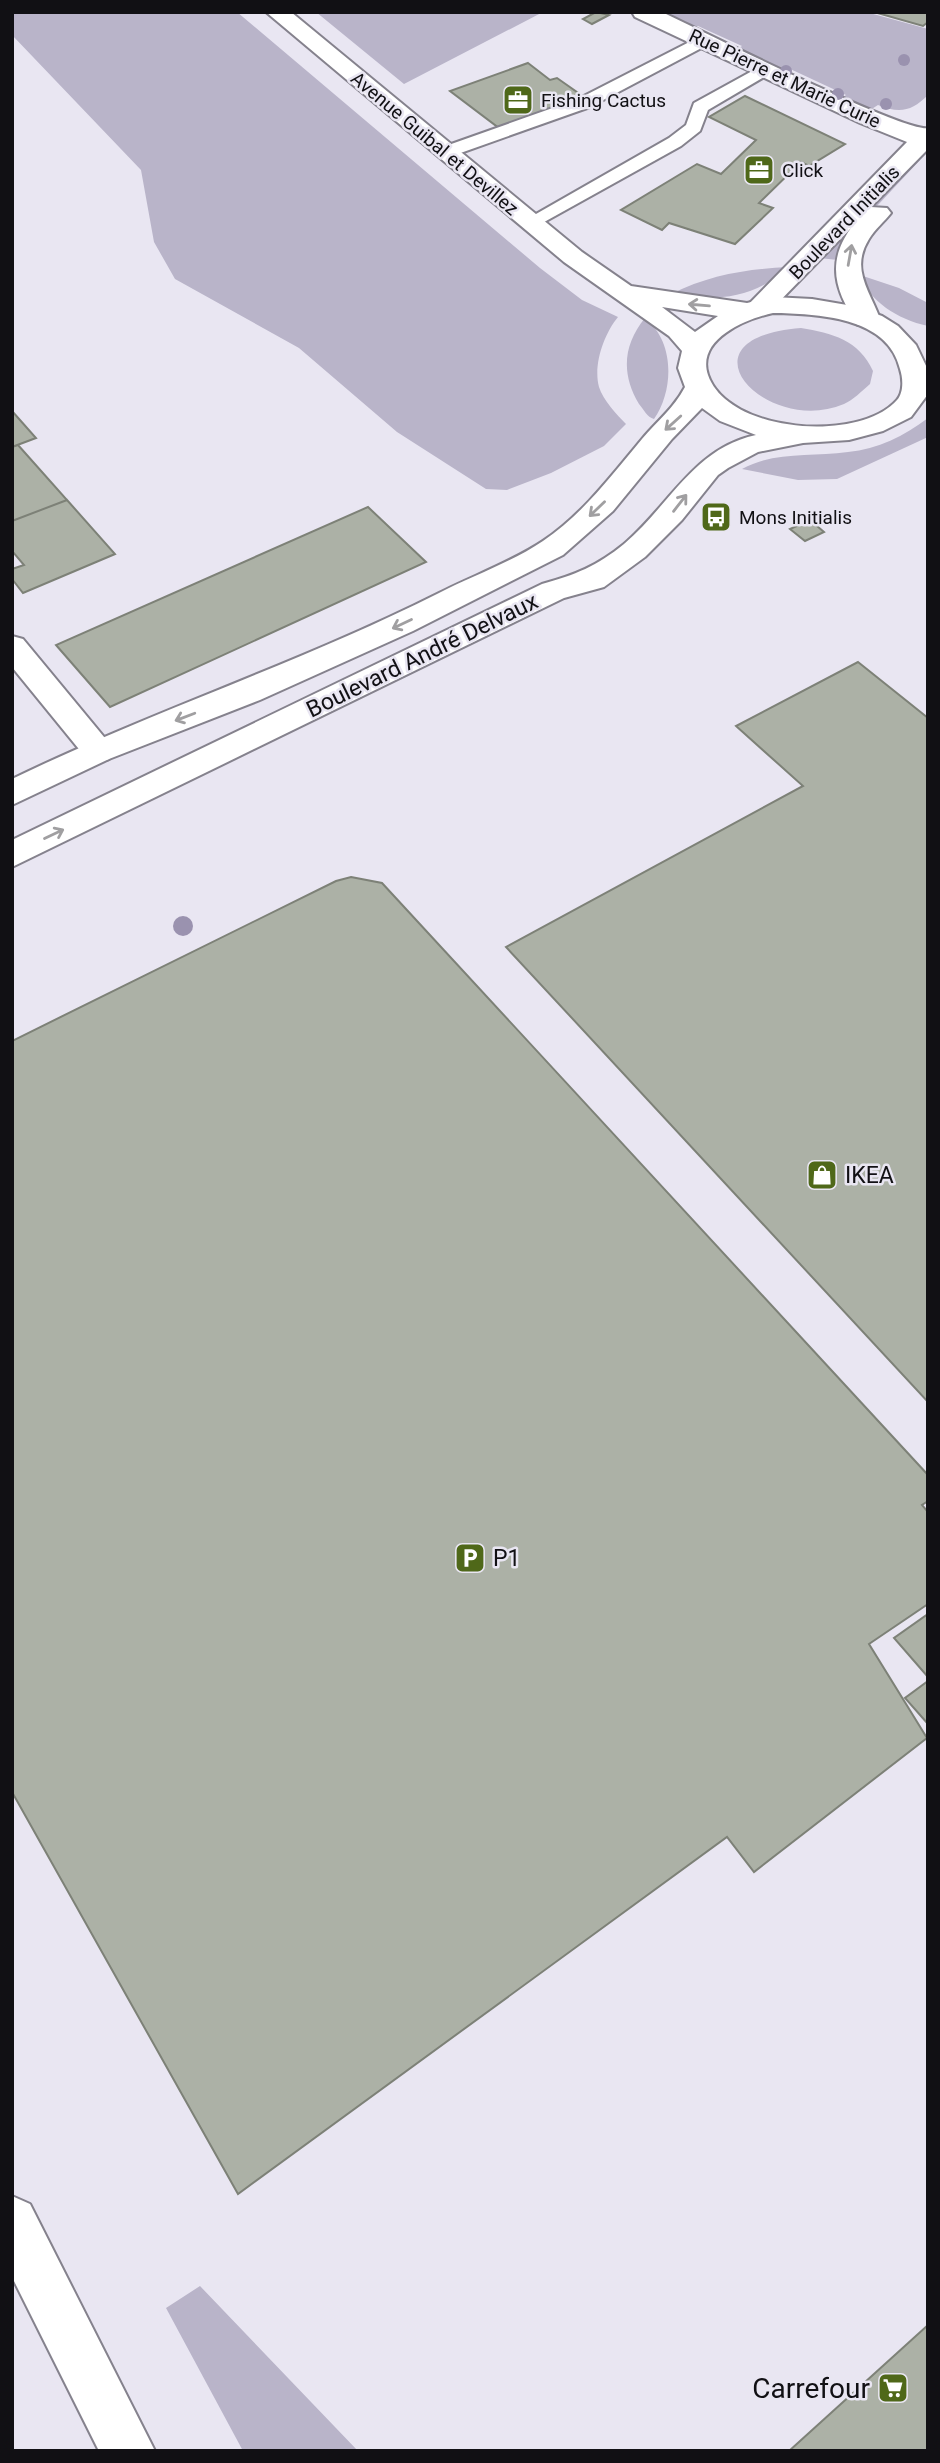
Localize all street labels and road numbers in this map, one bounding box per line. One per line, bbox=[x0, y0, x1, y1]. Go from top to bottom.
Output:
street label: Rue Pierre et Marie Curie bbox=[685, 24, 884, 133]
street label: Avenue Guibal et Devillez bbox=[346, 67, 523, 220]
street label: Boulevard Initialis bbox=[784, 161, 904, 284]
street label: Boulevard André Delvaux bbox=[302, 588, 542, 723]

